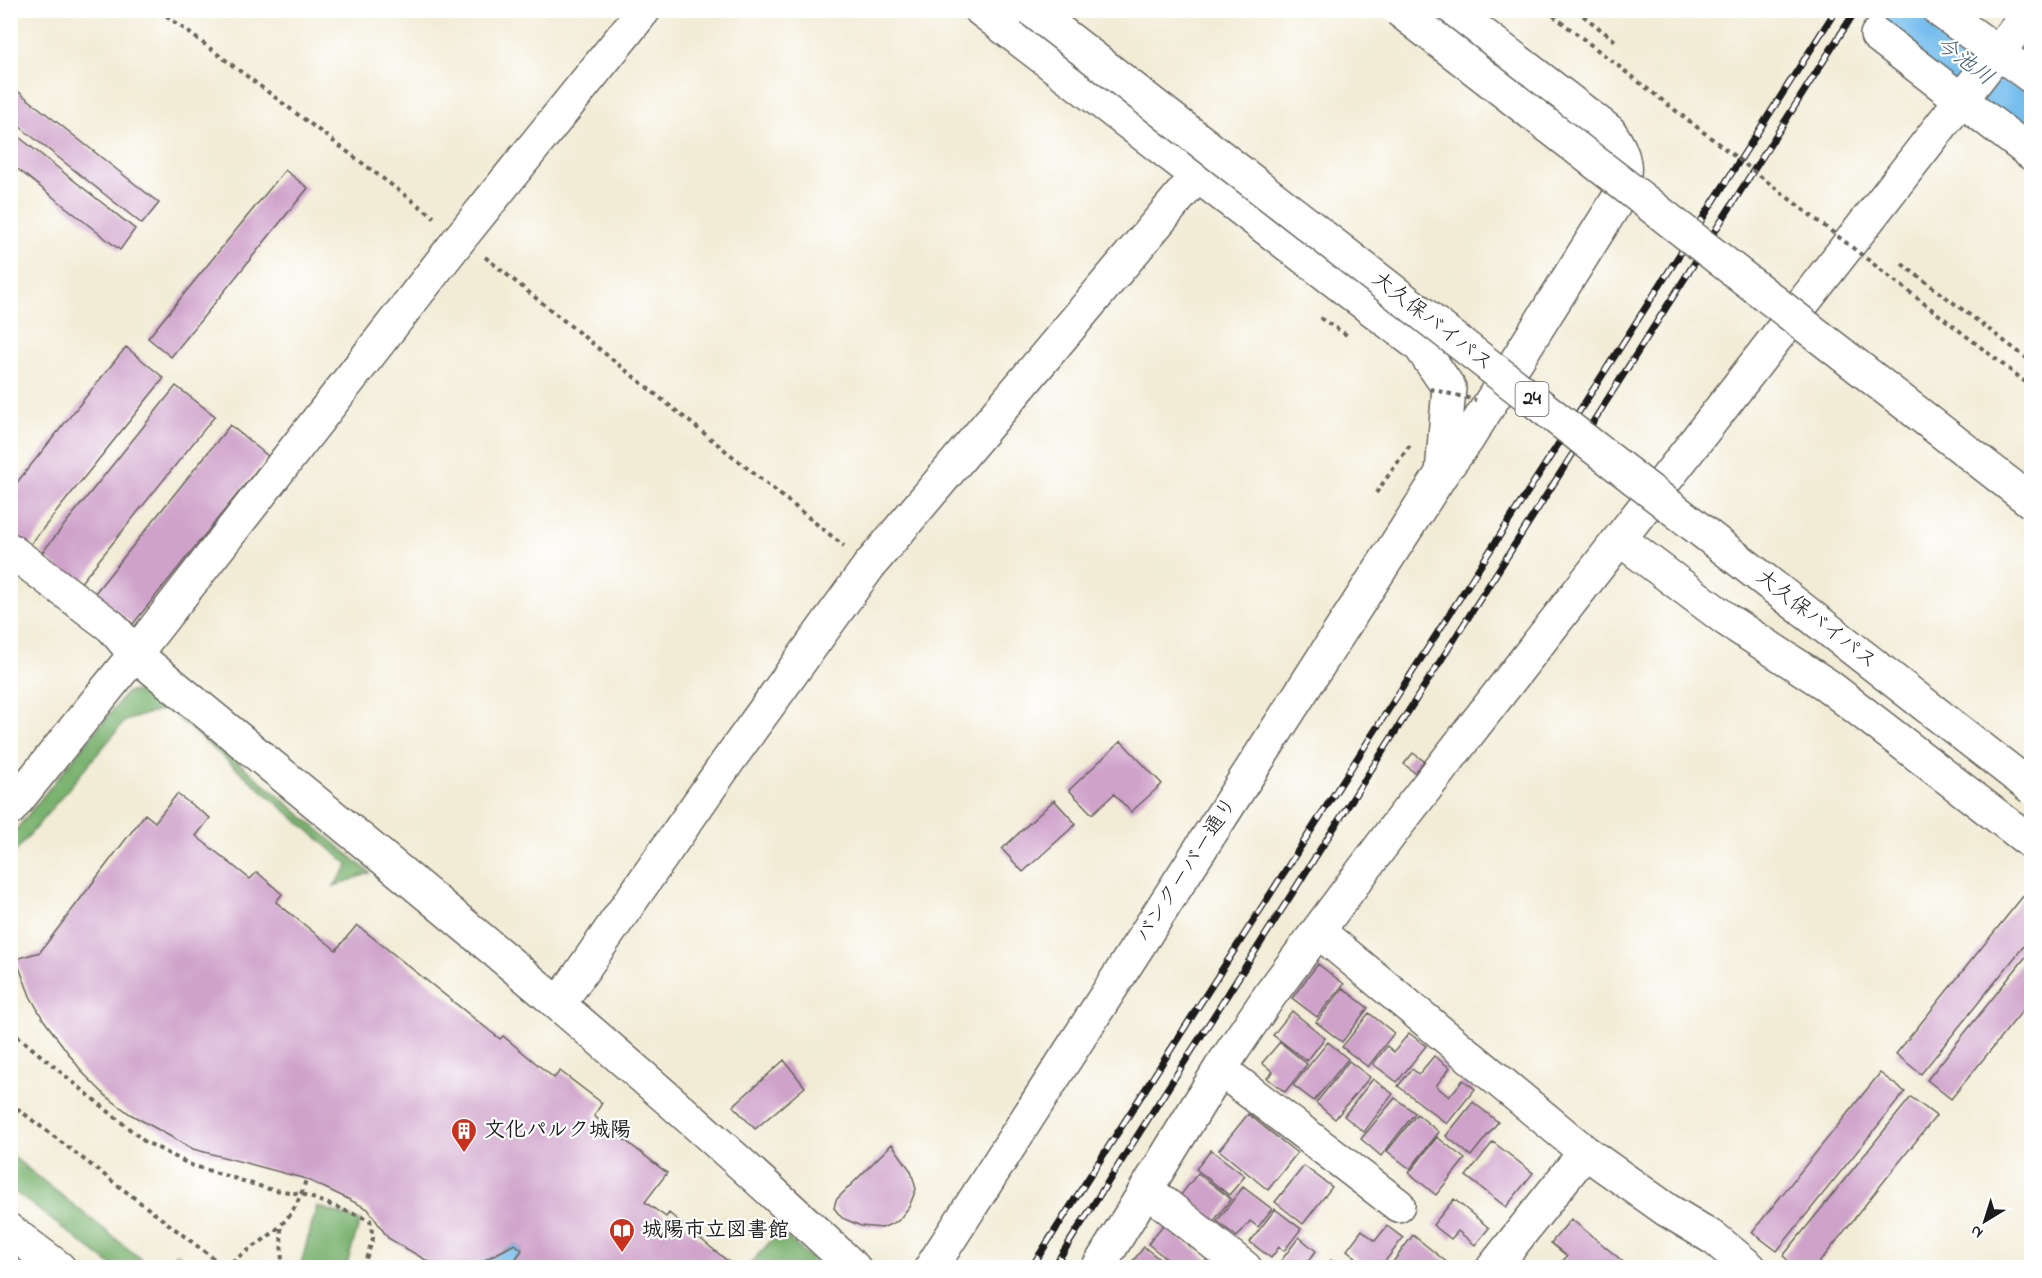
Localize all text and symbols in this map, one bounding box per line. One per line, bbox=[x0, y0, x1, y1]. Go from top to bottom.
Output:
water label: 今池川 bbox=[1928, 29, 2000, 95]
street label: 大久保バイパス bbox=[1365, 265, 1499, 379]
road number: 24 bbox=[1516, 382, 1549, 416]
street label: 大久保バイパス bbox=[1749, 563, 1883, 677]
street label: バンクーバー通り bbox=[1129, 791, 1245, 949]
building icon: 文化パルク城陽 bbox=[449, 1116, 479, 1154]
place label: 文化パルク城陽 bbox=[484, 1116, 631, 1146]
north arrow bbox=[1955, 1191, 2015, 1251]
library icon: 城陽市立図書館 bbox=[607, 1216, 637, 1254]
place label: 城陽市立図書館 bbox=[642, 1216, 789, 1246]
text: N bbox=[1965, 1218, 1989, 1244]

